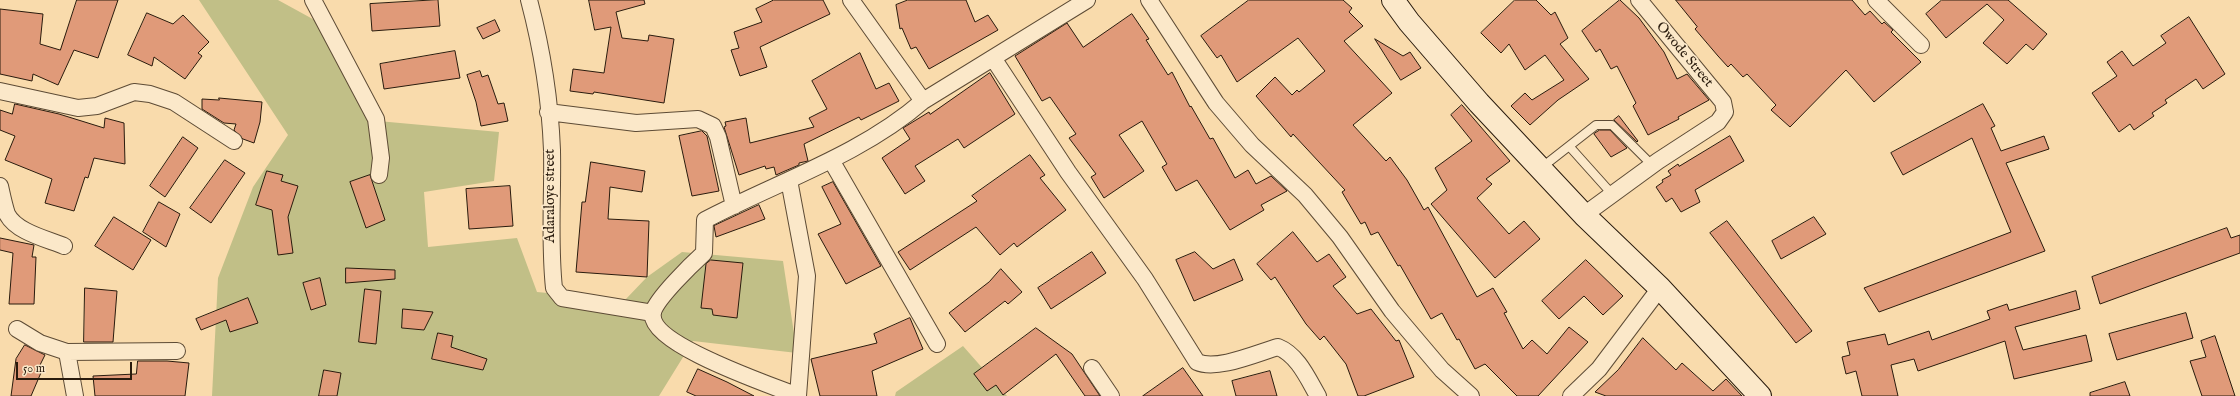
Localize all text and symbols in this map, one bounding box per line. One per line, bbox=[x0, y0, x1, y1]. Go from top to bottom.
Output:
street label: Owode Street bbox=[1652, 19, 1716, 91]
street label: Adaraloye street bbox=[543, 149, 559, 243]
scale bar bbox=[18, 354, 134, 380]
text: 50 m bbox=[23, 361, 45, 376]

